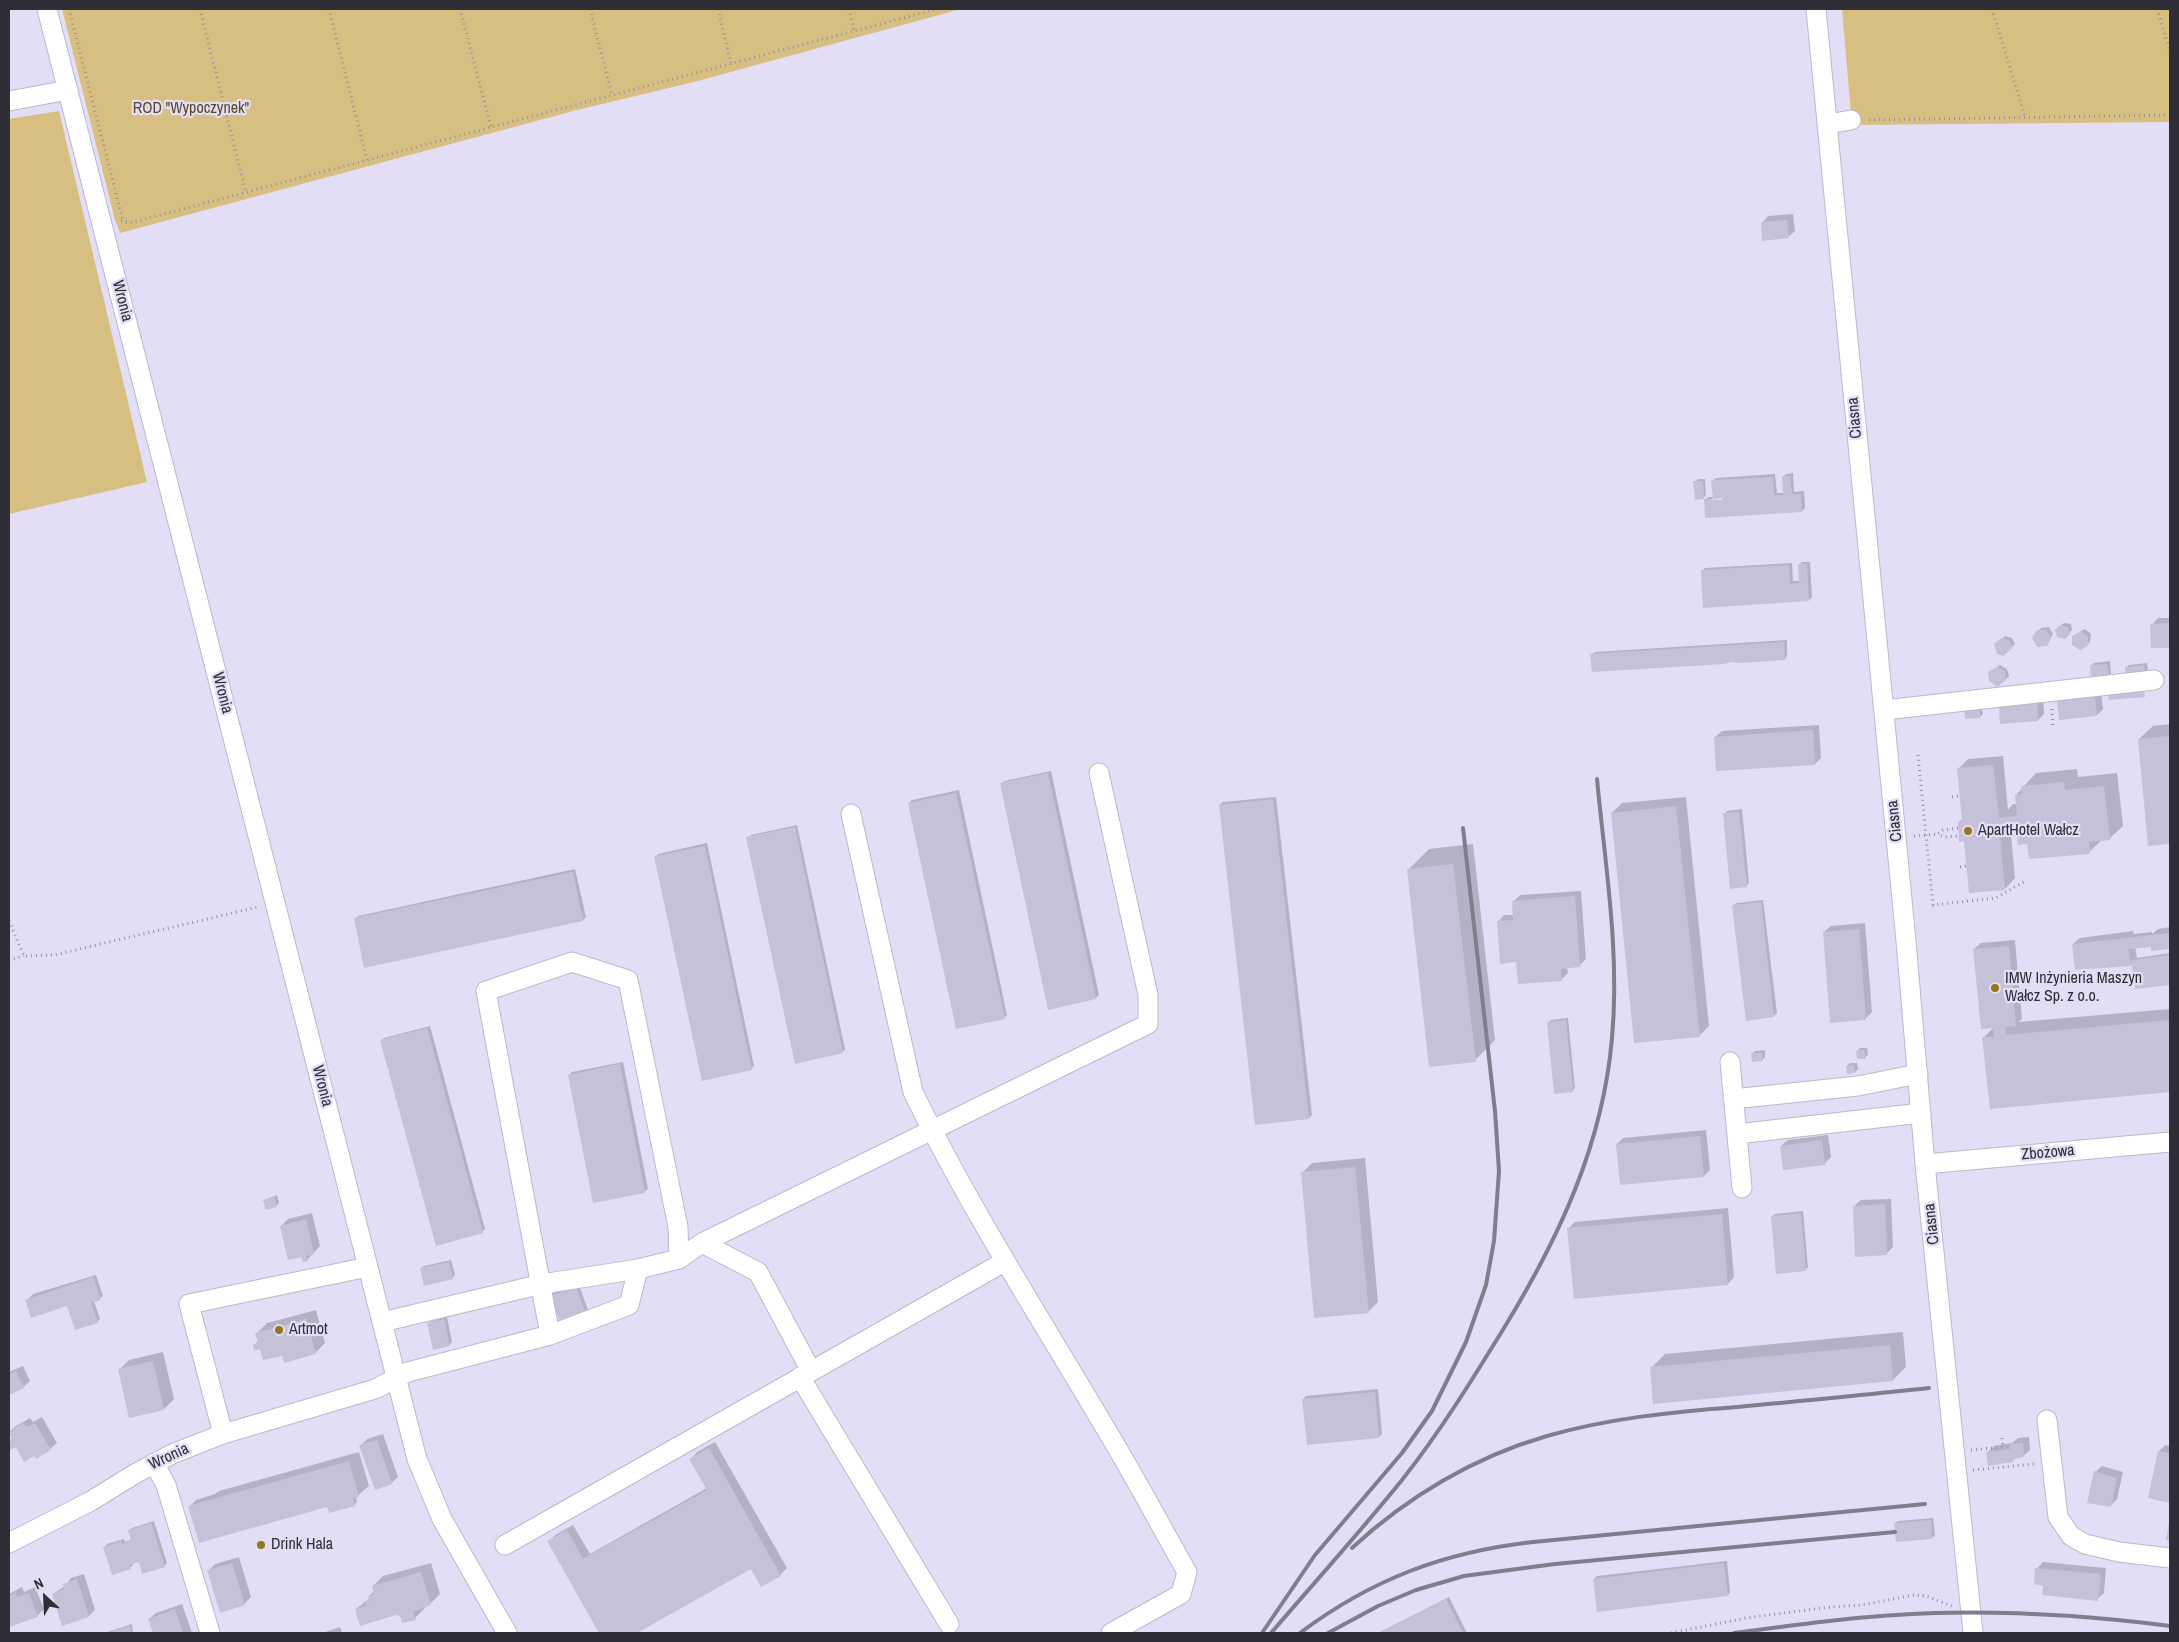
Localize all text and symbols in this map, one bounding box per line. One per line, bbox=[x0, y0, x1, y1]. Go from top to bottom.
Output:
park label: ROD "Wypoczynek" bbox=[133, 99, 249, 119]
street label: Wronia bbox=[108, 278, 136, 324]
street label: Ciasna bbox=[1844, 396, 1866, 440]
street label: Wronia bbox=[208, 670, 236, 716]
street label: Ciasna bbox=[1883, 799, 1907, 843]
place label: ApartHotel Wałcz bbox=[1978, 821, 2079, 841]
marker: ApartHotel Wałcz bbox=[1962, 825, 1974, 837]
place label: IMW Inżynieria Maszyn Wałcz Sp. z o.o. bbox=[2005, 969, 2142, 1007]
marker: IMW Inżynieria Maszyn Wałcz Sp. z o.o. bbox=[1989, 982, 2001, 994]
street label: Wronia bbox=[308, 1063, 336, 1109]
street label: Zbożowa bbox=[2021, 1141, 2075, 1165]
street label: Ciasna bbox=[1920, 1202, 1944, 1246]
place label: Artmot bbox=[289, 1320, 328, 1340]
marker: Artmot bbox=[273, 1324, 285, 1336]
street label: Wronia bbox=[146, 1439, 192, 1475]
place label: Drink Hala bbox=[271, 1535, 333, 1555]
marker: Drink Hala bbox=[255, 1539, 267, 1551]
north arrow bbox=[20, 1572, 70, 1622]
text: N bbox=[31, 1573, 46, 1593]

